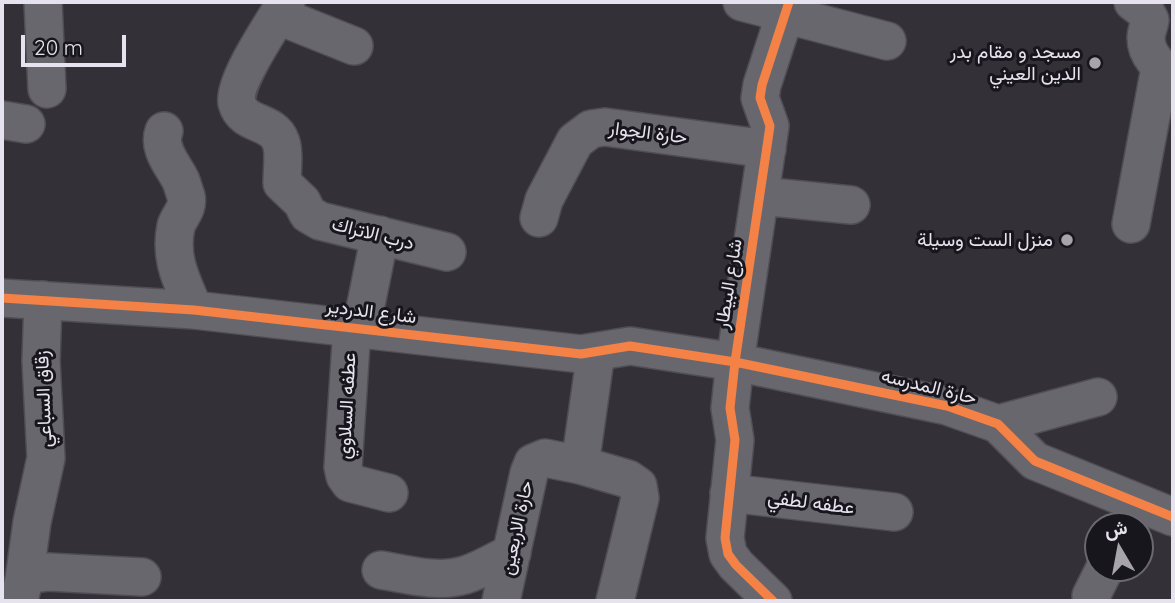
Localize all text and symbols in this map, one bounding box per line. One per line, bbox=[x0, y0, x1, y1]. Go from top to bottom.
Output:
scale bar bbox=[24, 21, 130, 65]
text: 20 m bbox=[34, 34, 83, 60]
place label: مسجد و مقام بدر الدين العيني bbox=[950, 41, 1081, 85]
marker: مسجد و مقام بدر الدين العيني bbox=[1087, 55, 1103, 71]
street label: حارة الجوار bbox=[607, 117, 689, 149]
street label: درب الاتراك bbox=[329, 213, 417, 255]
place label: منزل الست وسيلة bbox=[917, 229, 1053, 251]
marker: منزل الست وسيلة bbox=[1059, 232, 1075, 248]
street label: شارع البيطار bbox=[711, 237, 747, 331]
street label: شارع الدردير bbox=[324, 295, 418, 329]
street label: زقاق السباعي bbox=[31, 350, 57, 448]
street label: عطفه السلاوي bbox=[333, 352, 361, 460]
street label: حارة المدرسه bbox=[879, 364, 979, 410]
street label: حارة الاربعين bbox=[496, 479, 538, 577]
street label: عطفه لطفي bbox=[766, 486, 856, 520]
north arrow bbox=[1084, 512, 1154, 582]
text: ش bbox=[1102, 514, 1129, 542]

